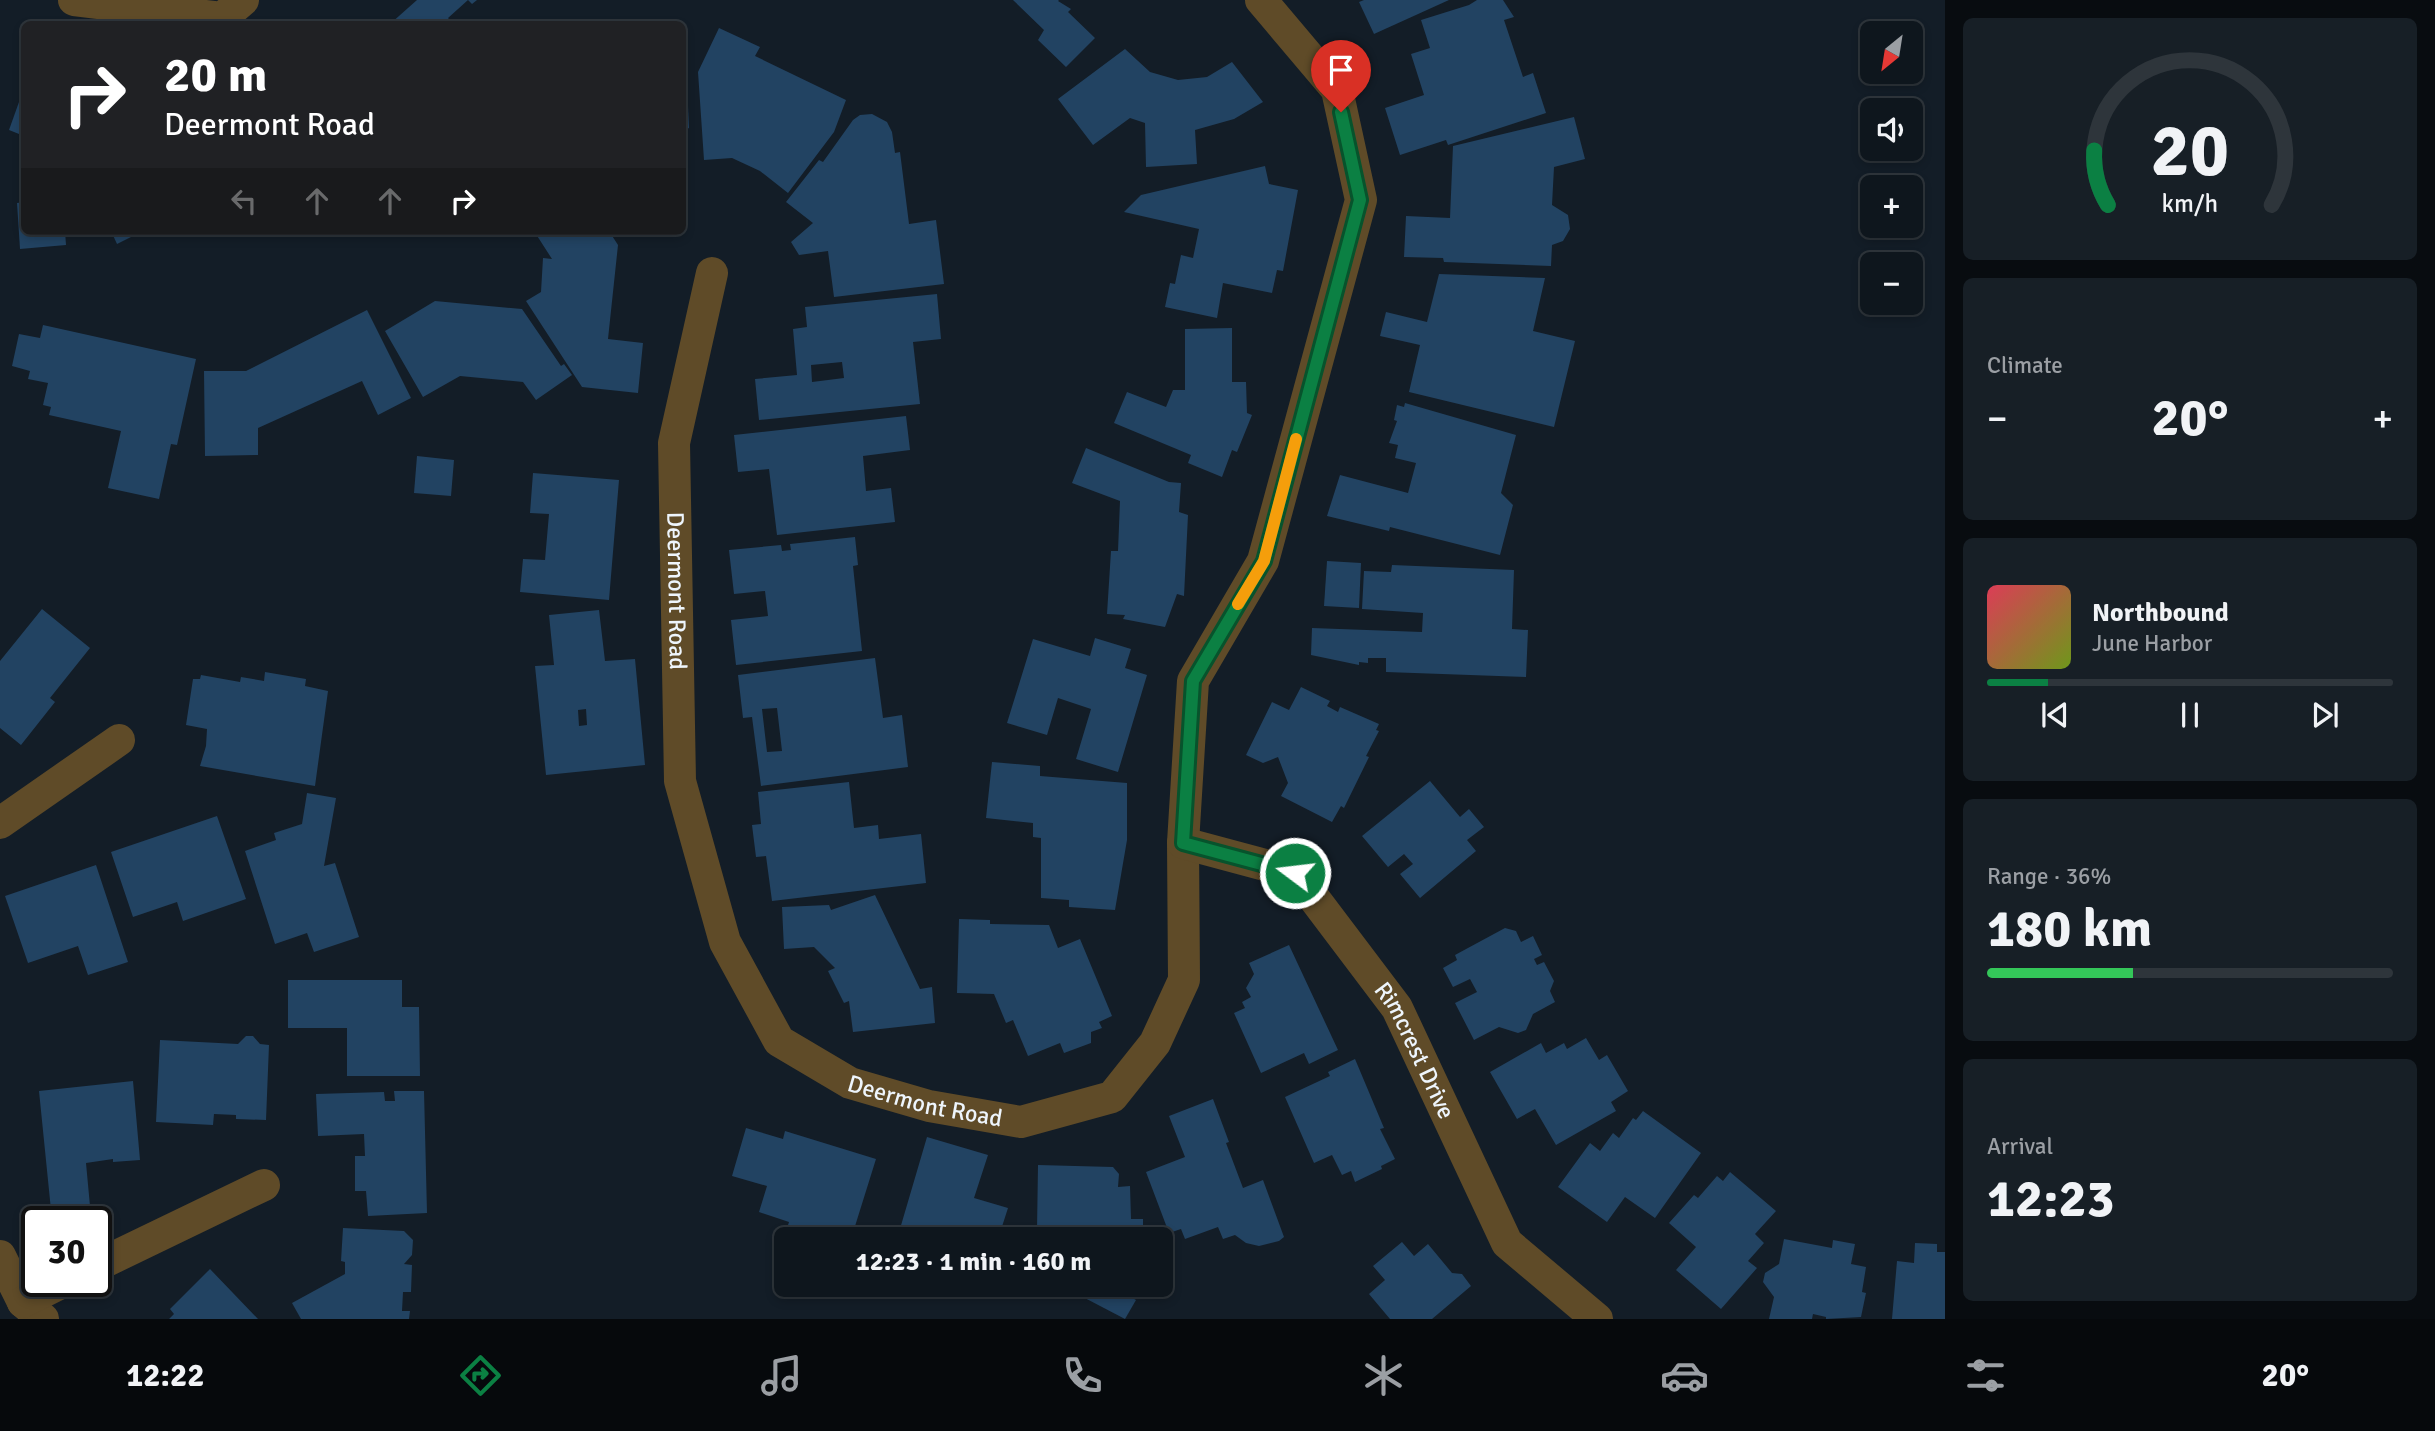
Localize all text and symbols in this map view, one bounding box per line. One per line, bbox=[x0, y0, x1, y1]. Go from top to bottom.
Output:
north arrow bbox=[1860, 21, 1923, 84]
map controls bbox=[1860, 21, 1923, 315]
pin bbox=[1311, 40, 1371, 112]
text: 20 m bbox=[164, 45, 267, 105]
icon: right bbox=[49, 49, 140, 140]
icon: arrive bbox=[1322, 51, 1360, 89]
button: sound bbox=[1860, 98, 1923, 161]
text: Deermont Road bbox=[164, 105, 375, 144]
text: 20 bbox=[2151, 107, 2229, 196]
button: + bbox=[1860, 175, 1923, 238]
icon: left bbox=[225, 182, 263, 220]
icon: ahead bbox=[298, 182, 336, 220]
icon: ahead bbox=[371, 182, 409, 220]
icon: right bbox=[444, 182, 482, 220]
text: km/h bbox=[2162, 188, 2218, 219]
button: − bbox=[1860, 252, 1923, 315]
text: Climate bbox=[1987, 351, 2063, 380]
text: 20° bbox=[2152, 386, 2228, 450]
text: − bbox=[1987, 395, 2008, 442]
text: + bbox=[2372, 395, 2393, 442]
street label: Deermont Road bbox=[660, 511, 693, 670]
text: Northbound bbox=[2092, 597, 2229, 629]
text: June Harbor bbox=[2092, 629, 2212, 658]
icon: previous bbox=[2036, 696, 2074, 734]
icon: pause bbox=[2171, 696, 2209, 734]
icon: next bbox=[2306, 696, 2344, 734]
position arrow bbox=[1258, 836, 1332, 910]
text: Range · 36% bbox=[1987, 862, 2111, 891]
text: 180 km bbox=[1987, 897, 2152, 961]
street label: Rimcrest Drive bbox=[1368, 976, 1462, 1124]
street label: Deermont Road bbox=[844, 1068, 1005, 1133]
text: Arrival bbox=[1987, 1132, 2053, 1161]
text: 12:23 bbox=[1987, 1167, 2115, 1231]
speed limit sign: 30 bbox=[21, 1206, 112, 1297]
text: 12:23 · 1 min · 160 m bbox=[856, 1246, 1091, 1278]
icon: directions bbox=[456, 1351, 505, 1400]
icon: music bbox=[757, 1351, 806, 1400]
icon: phone bbox=[1058, 1351, 1107, 1400]
icon: climate bbox=[1359, 1351, 1408, 1400]
icon: car bbox=[1660, 1351, 1709, 1400]
icon: filters bbox=[1961, 1351, 2010, 1400]
text: 12:22 bbox=[126, 1356, 204, 1395]
text: 20° bbox=[2262, 1356, 2309, 1395]

